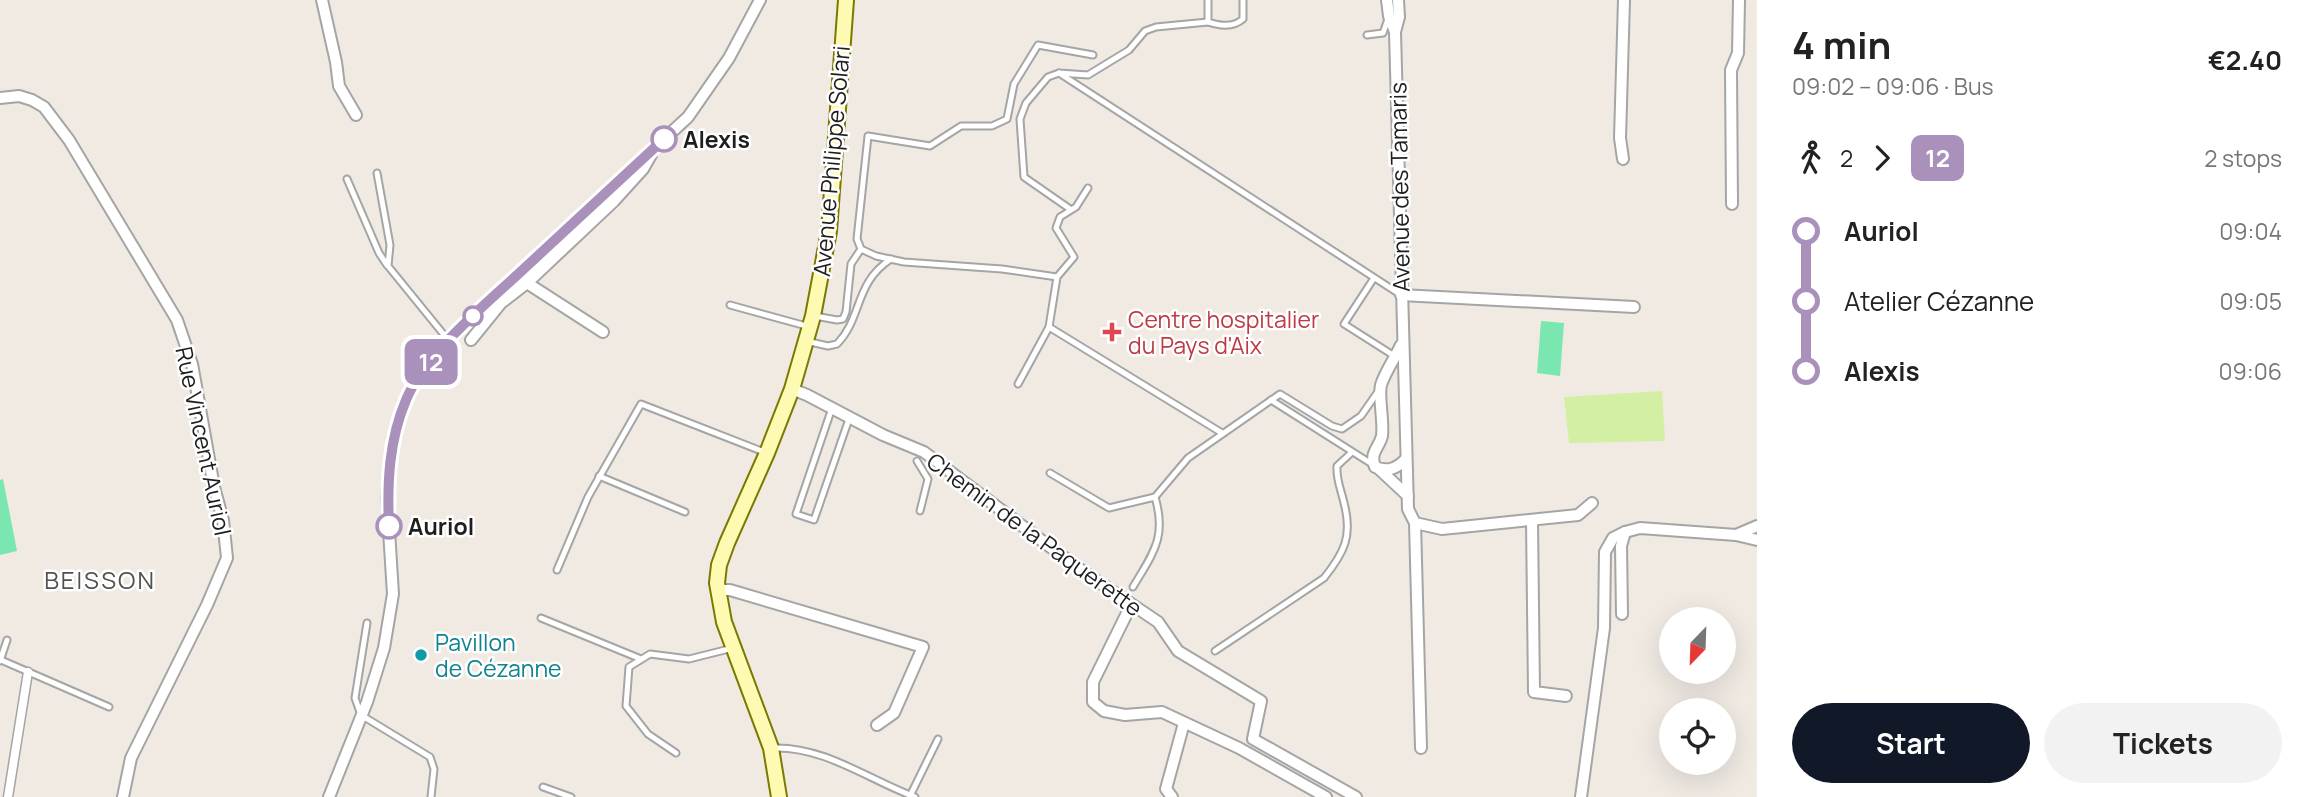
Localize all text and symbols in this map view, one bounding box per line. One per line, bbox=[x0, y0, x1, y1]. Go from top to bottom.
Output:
text: 4 min bbox=[1792, 18, 1891, 70]
text: €2.40 bbox=[2208, 42, 2282, 78]
street label: Avenue Philippe Solari bbox=[805, 44, 857, 278]
text: 09:02 – 09:06 · Bus bbox=[1792, 70, 1994, 102]
street label: Avenue des Tamaris bbox=[1381, 82, 1417, 292]
place label: Alexis bbox=[683, 123, 750, 155]
marker: Alexis bbox=[651, 126, 677, 152]
icon: walk bbox=[1792, 139, 1830, 177]
icon: forward bbox=[1863, 139, 1901, 177]
text: 12 bbox=[1925, 141, 1950, 174]
text: 2 bbox=[1840, 142, 1853, 174]
text: 2 stops bbox=[2204, 142, 2282, 174]
text: Auriol bbox=[1844, 213, 1919, 249]
text: 09:04 bbox=[2219, 215, 2282, 247]
text: Atelier Cézanne bbox=[1844, 283, 2034, 319]
text: 09:05 bbox=[2220, 285, 2282, 317]
place label: Centre hospitalier du Pays d'Aix bbox=[1128, 303, 1319, 361]
unlabelled marker bbox=[463, 306, 483, 326]
marker: Centre hospitalier du Pays d'Aix bbox=[1102, 322, 1122, 342]
line badge: 12 bbox=[400, 339, 462, 385]
street label: Rue Vincent Auriol bbox=[168, 344, 240, 538]
text: 12 bbox=[419, 345, 443, 378]
text: Alexis bbox=[1844, 353, 1920, 389]
text: 09:06 bbox=[2219, 355, 2282, 387]
street label: Chemin de la Paquerette bbox=[921, 445, 1149, 623]
place label: Auriol bbox=[408, 510, 474, 542]
marker: Auriol bbox=[376, 513, 402, 539]
district label: BEISSON bbox=[44, 563, 156, 596]
north arrow bbox=[1659, 607, 1736, 684]
map controls bbox=[1659, 607, 1736, 775]
place label: Pavillon de Cézanne bbox=[435, 626, 562, 684]
marker: Pavillon de Cézanne bbox=[413, 647, 429, 663]
button: locate bbox=[1659, 698, 1736, 775]
button: Start bbox=[1792, 703, 2030, 783]
button: Tickets bbox=[2044, 703, 2282, 783]

